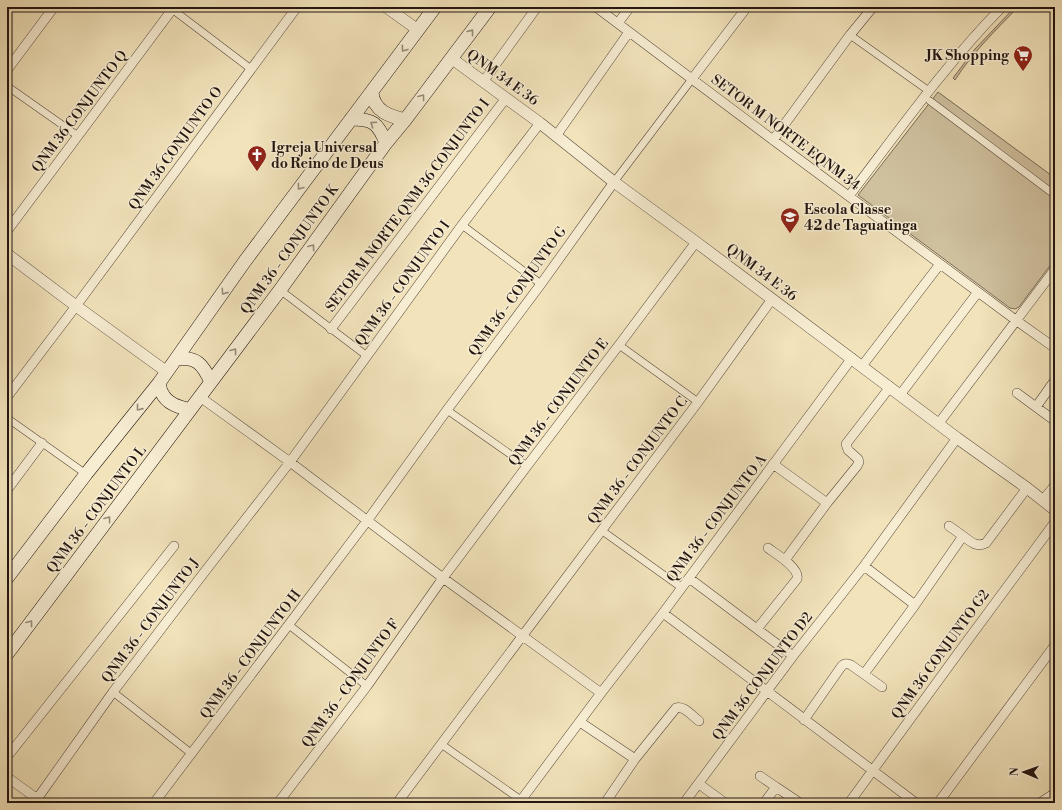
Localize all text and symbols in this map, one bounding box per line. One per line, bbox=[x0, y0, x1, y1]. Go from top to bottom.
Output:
one-way arrow bbox=[466, 30, 473, 37]
supermarket icon: JK Shopping bbox=[1012, 44, 1034, 72]
one-way arrow bbox=[401, 45, 408, 52]
street label: QNM 34 E 36 bbox=[463, 46, 542, 110]
street label: QNM 36 CONJUNTO Q bbox=[28, 47, 132, 176]
place label: JK Shopping bbox=[924, 47, 1010, 65]
street label: SETOR M NORTE EQNM 34 bbox=[707, 71, 863, 195]
street label: QNM 36 CONJUNTO O bbox=[125, 83, 227, 214]
one-way arrow bbox=[417, 94, 425, 101]
street label: SETOR M NORTE QNM 36 CONJUNTO I bbox=[322, 95, 494, 316]
one-way arrow bbox=[371, 122, 378, 129]
place label: Igreja Universal do Reino de Deus bbox=[271, 139, 383, 173]
church icon: Igreja Universal do Reino de Deus bbox=[246, 144, 268, 172]
street label: QNM 36 - CONJUNTO K bbox=[237, 181, 343, 318]
one-way arrow bbox=[298, 183, 305, 190]
place label: Escola Classe 42 de Taguatinga bbox=[804, 201, 918, 235]
school or university icon: Escola Classe 42 de Taguatinga bbox=[779, 206, 801, 234]
street label: QNM 36 - CONJUNTO I bbox=[351, 217, 455, 350]
street label: QNM 36 - CONJUNTO G bbox=[465, 223, 571, 360]
street label: QNM 34 E 36 bbox=[722, 240, 801, 306]
one-way arrow bbox=[307, 244, 314, 251]
one-way arrow bbox=[221, 288, 229, 295]
street label: QNM 36 - CONJUNTO E bbox=[505, 335, 613, 470]
one-way arrow bbox=[230, 349, 237, 356]
street label: QNM 36 - CONJUNTO C bbox=[584, 393, 692, 528]
one-way arrow bbox=[137, 404, 144, 411]
street label: QNM 36 - CONJUNTO L bbox=[43, 442, 151, 577]
street label: QNM 36 - CONJUNTO A bbox=[663, 451, 771, 586]
one-way arrow bbox=[103, 516, 110, 523]
street label: QNM 36 - CONJUNTO J bbox=[98, 554, 204, 687]
street label: QNM 36 - CONJUNTO H bbox=[196, 586, 306, 723]
street label: QNM 36 CONJUNTO G2 bbox=[888, 586, 994, 723]
street label: QNM 36 CONJUNTO D2 bbox=[709, 609, 817, 744]
street label: QNM 36 - CONJUNTO F bbox=[298, 616, 404, 752]
one-way arrow bbox=[26, 620, 33, 627]
north arrow bbox=[1004, 752, 1044, 792]
text: N bbox=[1008, 767, 1022, 776]

